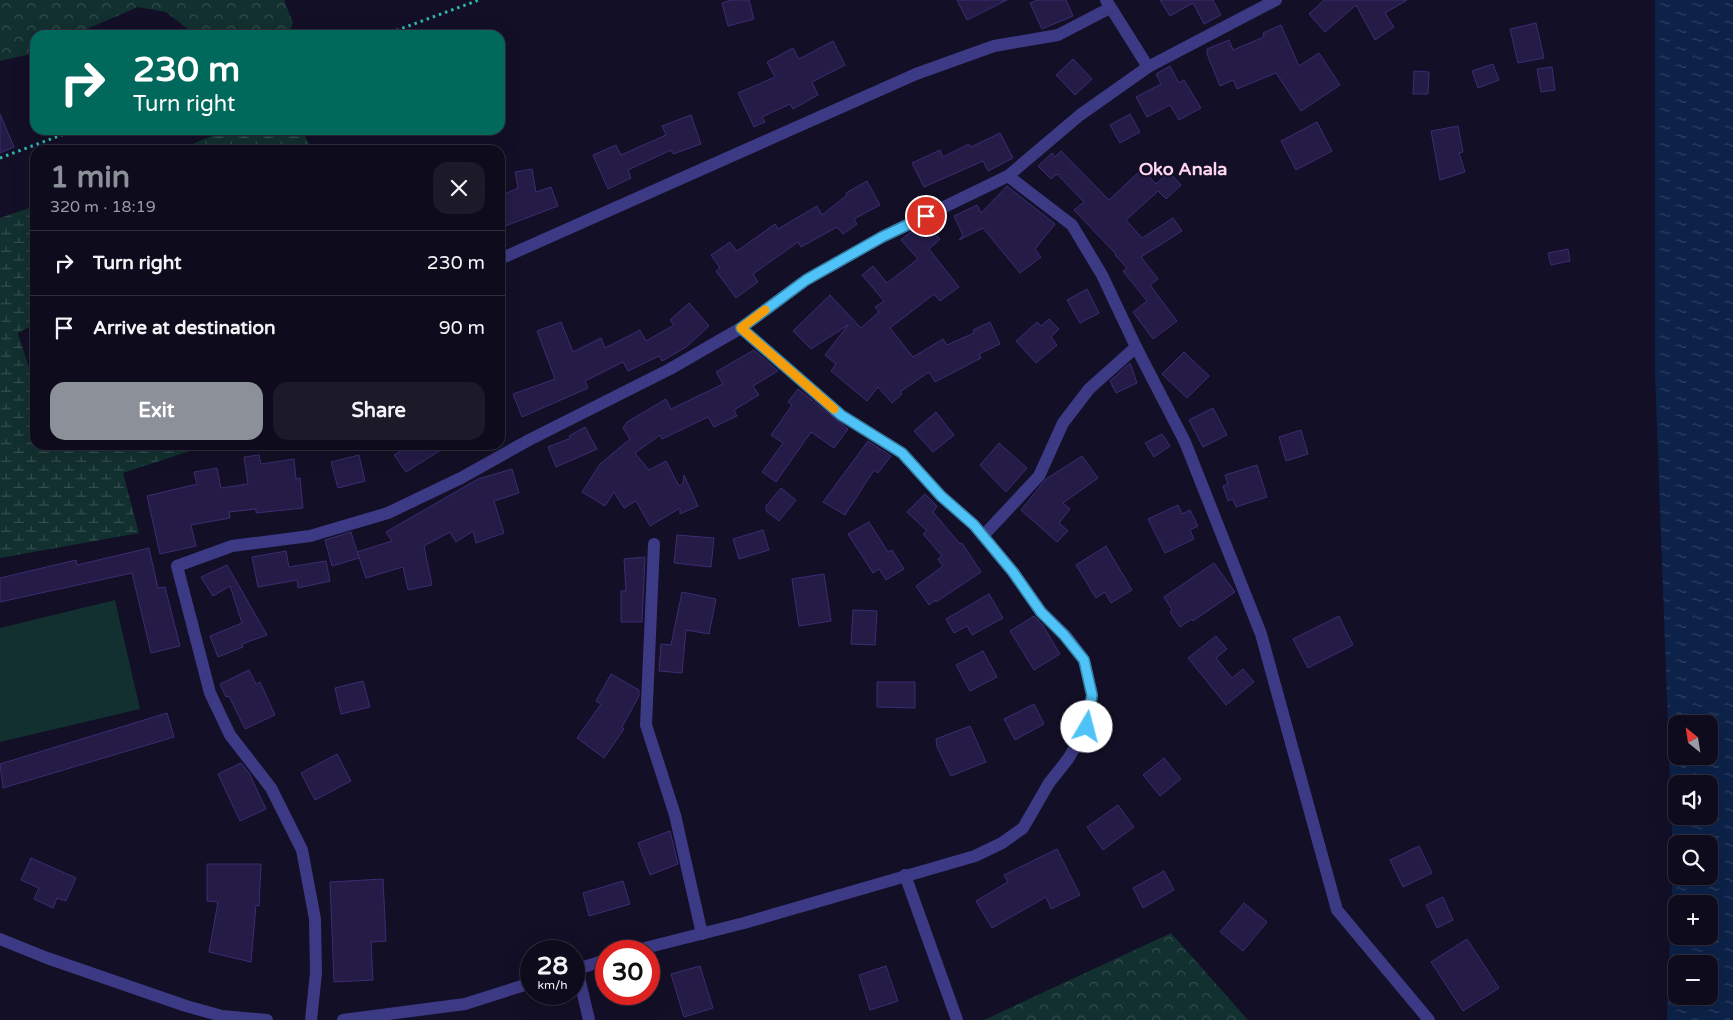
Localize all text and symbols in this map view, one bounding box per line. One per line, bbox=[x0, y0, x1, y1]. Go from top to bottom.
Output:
text: 230 m bbox=[133, 49, 240, 91]
icon: right bbox=[50, 50, 115, 115]
text: Turn right bbox=[133, 91, 235, 117]
district label: Oko Anala bbox=[1139, 158, 1227, 180]
text: 1 min bbox=[50, 159, 130, 196]
button: close bbox=[433, 162, 485, 214]
pin bbox=[905, 195, 947, 237]
text: 320 m · 18:19 bbox=[50, 197, 156, 217]
icon: arrive bbox=[912, 202, 940, 230]
icon: right bbox=[50, 249, 78, 277]
text: Turn right bbox=[93, 252, 181, 274]
text: 230 m bbox=[427, 252, 485, 274]
icon: arrive bbox=[50, 314, 78, 342]
text: Arrive at destination bbox=[93, 317, 276, 339]
text: 90 m bbox=[439, 317, 485, 339]
button: Exit bbox=[50, 382, 263, 440]
button: Share bbox=[273, 382, 485, 440]
position arrow bbox=[1060, 700, 1112, 752]
north arrow bbox=[1668, 715, 1718, 765]
map controls bbox=[1668, 715, 1718, 1005]
button: sound bbox=[1668, 775, 1718, 825]
button: search bbox=[1668, 835, 1718, 885]
button: + bbox=[1668, 895, 1718, 945]
speed limit sign: 30 bbox=[595, 940, 660, 1005]
text: 28 bbox=[537, 951, 568, 981]
button: − bbox=[1668, 955, 1718, 1005]
text: km/h bbox=[537, 978, 568, 992]

